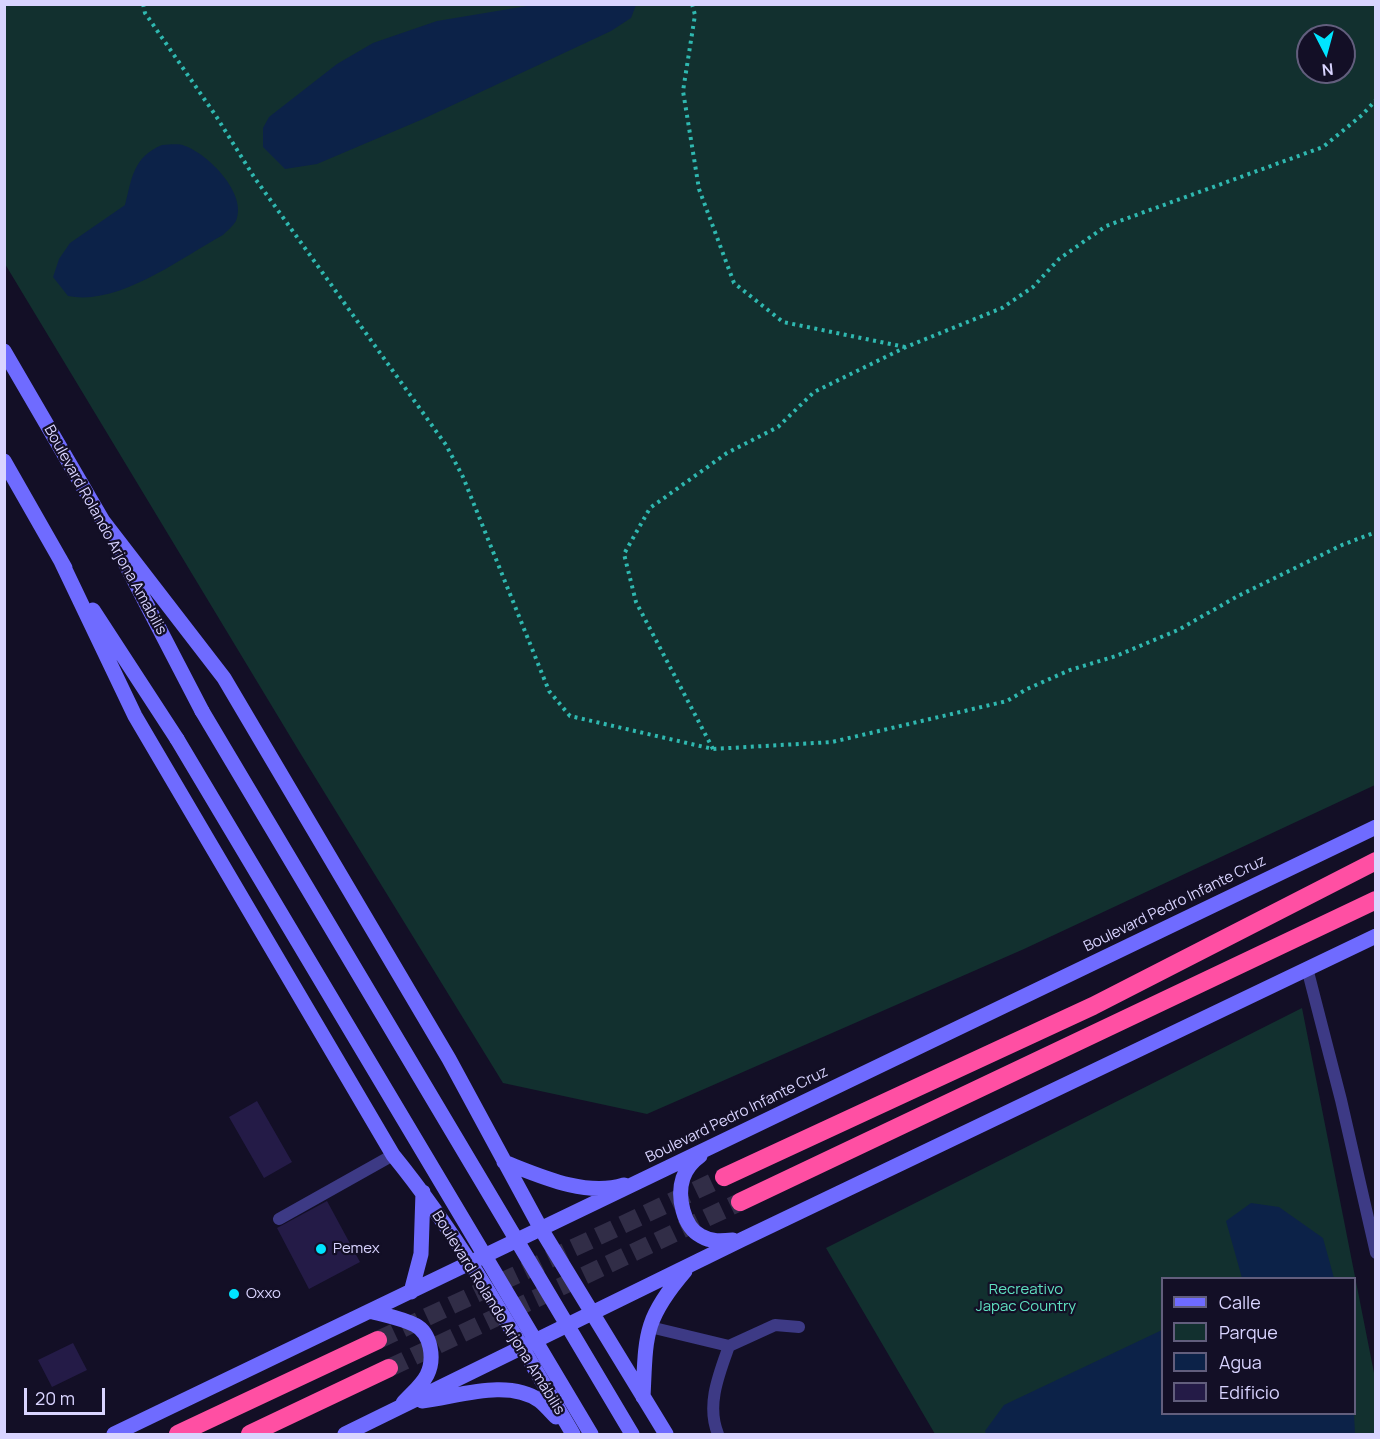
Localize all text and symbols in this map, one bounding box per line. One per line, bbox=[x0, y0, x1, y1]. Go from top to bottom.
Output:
north arrow bbox=[1296, 24, 1356, 84]
text: N bbox=[1321, 58, 1335, 81]
street label: Boulevard Rolando Arjona Amabilis bbox=[40, 422, 170, 638]
street label: Boulevard Pedro Infante Cruz bbox=[1081, 852, 1269, 956]
street label: Boulevard Pedro Infante Cruz bbox=[643, 1063, 831, 1167]
street label: Boulevard Rolando Arjona Amábilis bbox=[428, 1208, 568, 1418]
place label: Pemex bbox=[333, 1240, 380, 1258]
marker: Pemex bbox=[314, 1242, 328, 1256]
legend bbox=[1161, 1277, 1356, 1415]
park label: Recreativo Japac Country bbox=[976, 1281, 1076, 1316]
place label: Oxxo bbox=[246, 1285, 281, 1303]
marker: Oxxo bbox=[227, 1287, 241, 1301]
text: Calle bbox=[1219, 1290, 1261, 1314]
text: Parque bbox=[1219, 1320, 1278, 1344]
text: Agua bbox=[1219, 1350, 1262, 1374]
scale bar bbox=[27, 1376, 108, 1414]
text: Edificio bbox=[1219, 1380, 1280, 1404]
text: 20 m bbox=[35, 1386, 75, 1410]

